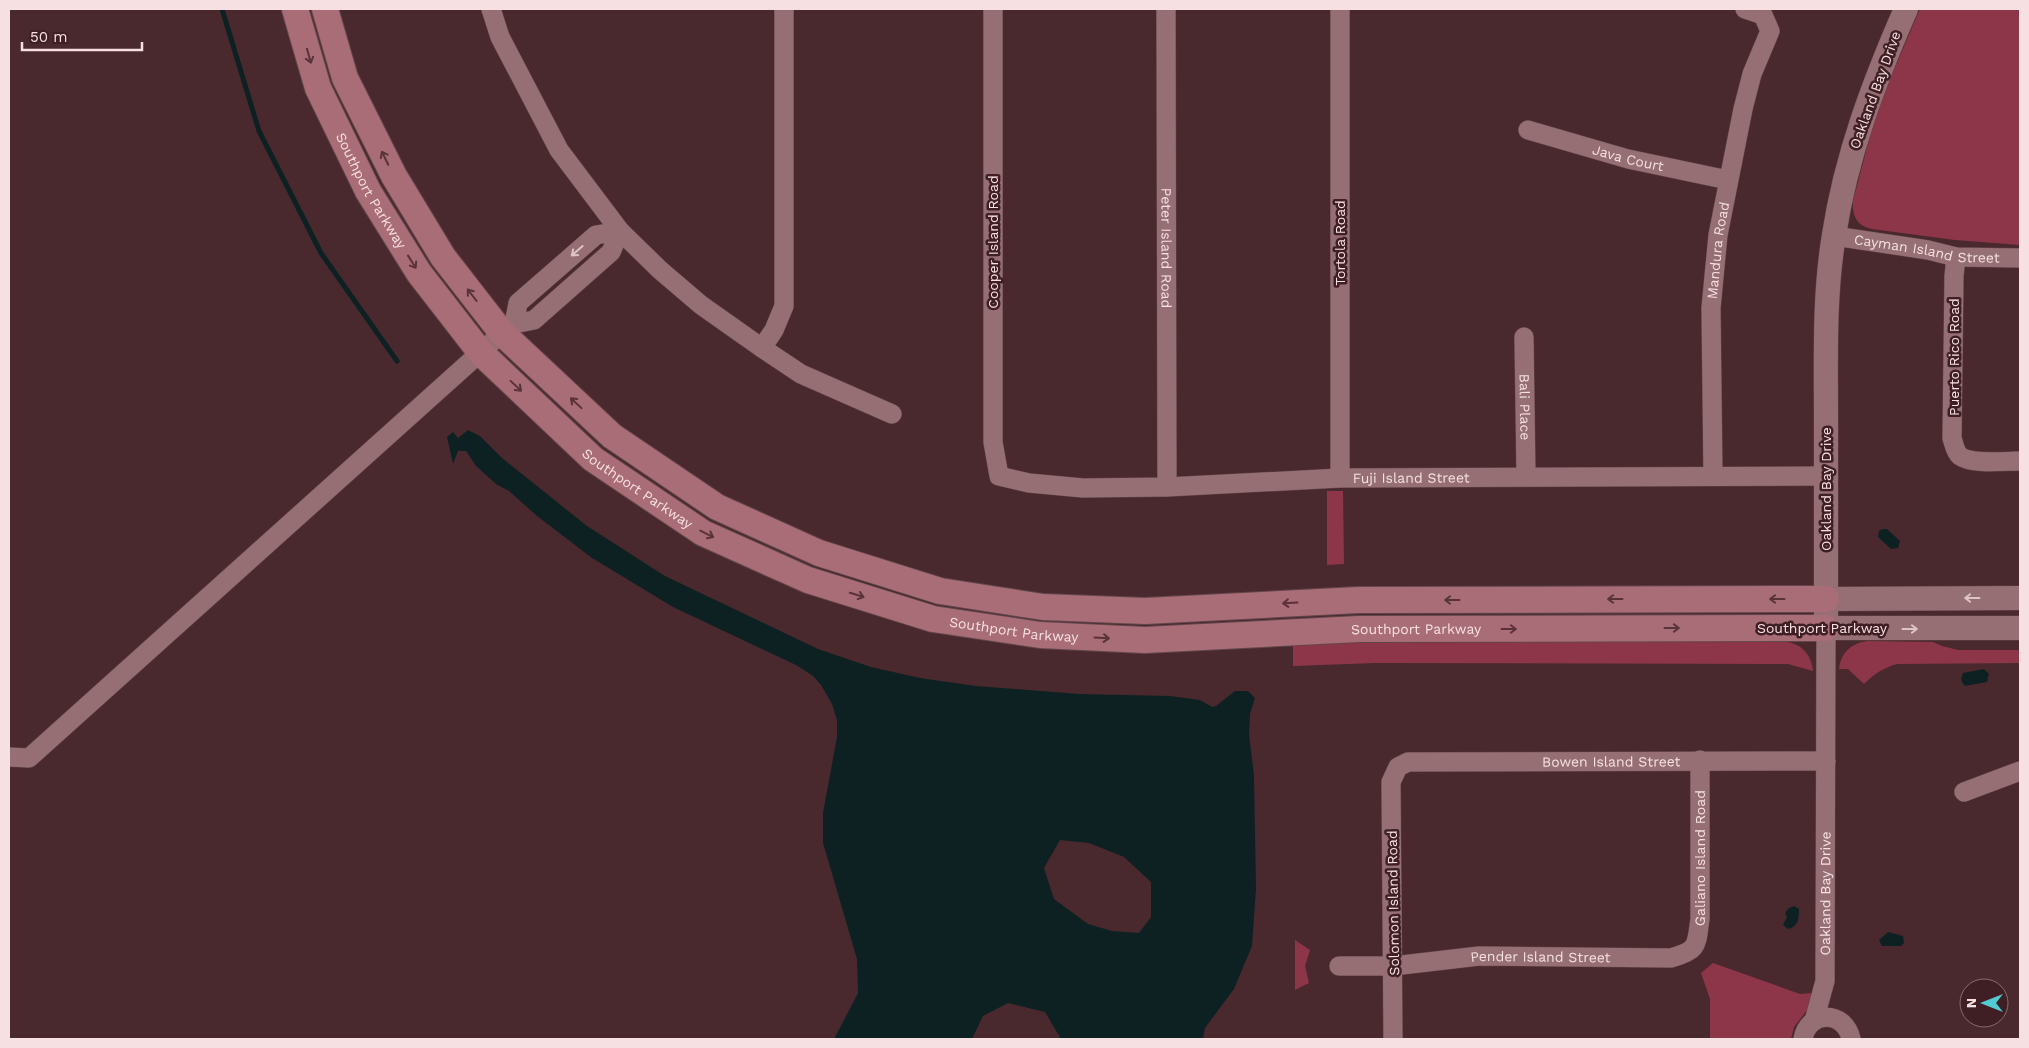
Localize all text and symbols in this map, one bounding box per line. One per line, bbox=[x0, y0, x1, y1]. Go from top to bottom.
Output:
scale bar bbox=[22, 20, 142, 52]
text: 50 m bbox=[30, 28, 67, 46]
street label: Oakland Bay Drive bbox=[1846, 29, 1904, 151]
one-way arrow bbox=[305, 47, 314, 63]
street label: Southport Parkway bbox=[333, 130, 410, 252]
street label: Java Court bbox=[1591, 141, 1665, 174]
one-way arrow bbox=[379, 151, 389, 166]
street label: Cooper Island Road bbox=[985, 175, 1001, 309]
street label: Peter Island Road bbox=[1158, 188, 1175, 308]
street label: Tortola Road bbox=[1332, 200, 1348, 286]
street label: Mandura Road bbox=[1704, 200, 1732, 300]
street label: Cayman Island Street bbox=[1853, 231, 2000, 266]
one-way arrow bbox=[571, 246, 584, 257]
one-way arrow bbox=[407, 254, 417, 268]
one-way arrow bbox=[467, 289, 478, 302]
street label: Puerto Rico Road bbox=[1946, 298, 1962, 416]
street label: Bali Place bbox=[1517, 374, 1533, 440]
one-way arrow bbox=[510, 380, 522, 392]
one-way arrow bbox=[570, 397, 582, 409]
street label: Oakland Bay Drive bbox=[1818, 427, 1834, 551]
street label: Southport Parkway bbox=[579, 445, 696, 532]
street label: Fuji Island Street bbox=[1353, 469, 1470, 486]
one-way arrow bbox=[699, 530, 714, 539]
one-way arrow bbox=[849, 591, 865, 601]
one-way arrow bbox=[1964, 593, 1980, 603]
one-way arrow bbox=[1607, 594, 1623, 604]
one-way arrow bbox=[1769, 594, 1786, 604]
one-way arrow bbox=[1444, 595, 1460, 605]
one-way arrow bbox=[1282, 599, 1298, 608]
street label: Southport Parkway bbox=[948, 614, 1080, 645]
street label: Southport Parkway bbox=[1757, 620, 1888, 636]
street label: Southport Parkway bbox=[1351, 621, 1482, 637]
one-way arrow bbox=[1663, 623, 1679, 633]
one-way arrow bbox=[1501, 624, 1517, 634]
one-way arrow bbox=[1901, 624, 1917, 634]
one-way arrow bbox=[1094, 634, 1110, 643]
street label: Bowen Island Street bbox=[1542, 753, 1681, 770]
street label: Galiano Island Road bbox=[1691, 790, 1708, 927]
street label: Solomon Island Road bbox=[1384, 830, 1402, 976]
street label: Oakland Bay Drive bbox=[1817, 831, 1833, 956]
street label: Pender Island Street bbox=[1469, 948, 1611, 965]
north arrow bbox=[1959, 978, 2009, 1028]
text: N bbox=[1963, 998, 1979, 1008]

